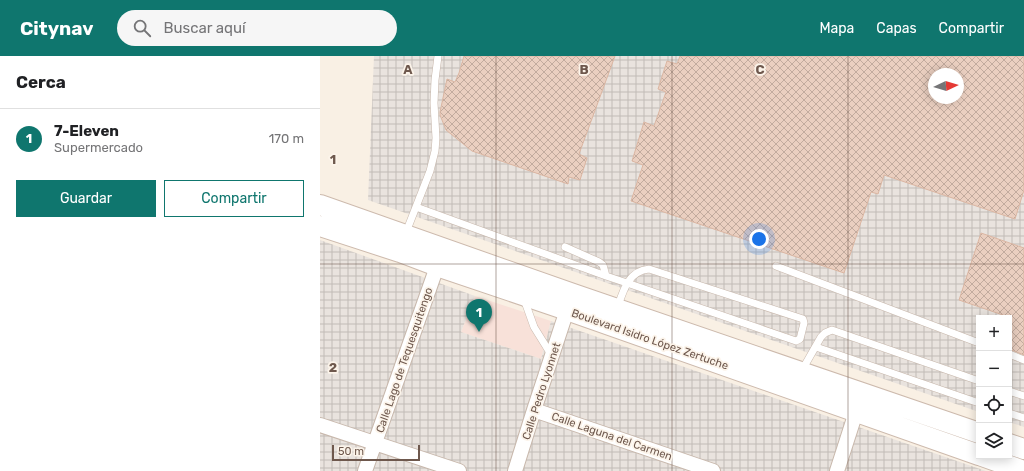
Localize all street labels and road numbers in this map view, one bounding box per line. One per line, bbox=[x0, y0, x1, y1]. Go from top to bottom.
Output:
street label: Calle Lago de Tequesquitengo bbox=[373, 286, 435, 435]
street label: Boulevard Isidro López Zertuche bbox=[570, 306, 730, 372]
street label: Calle Pedro Lyonnet bbox=[520, 340, 564, 441]
street label: Calle Laguna del Carmen bbox=[550, 410, 674, 463]

